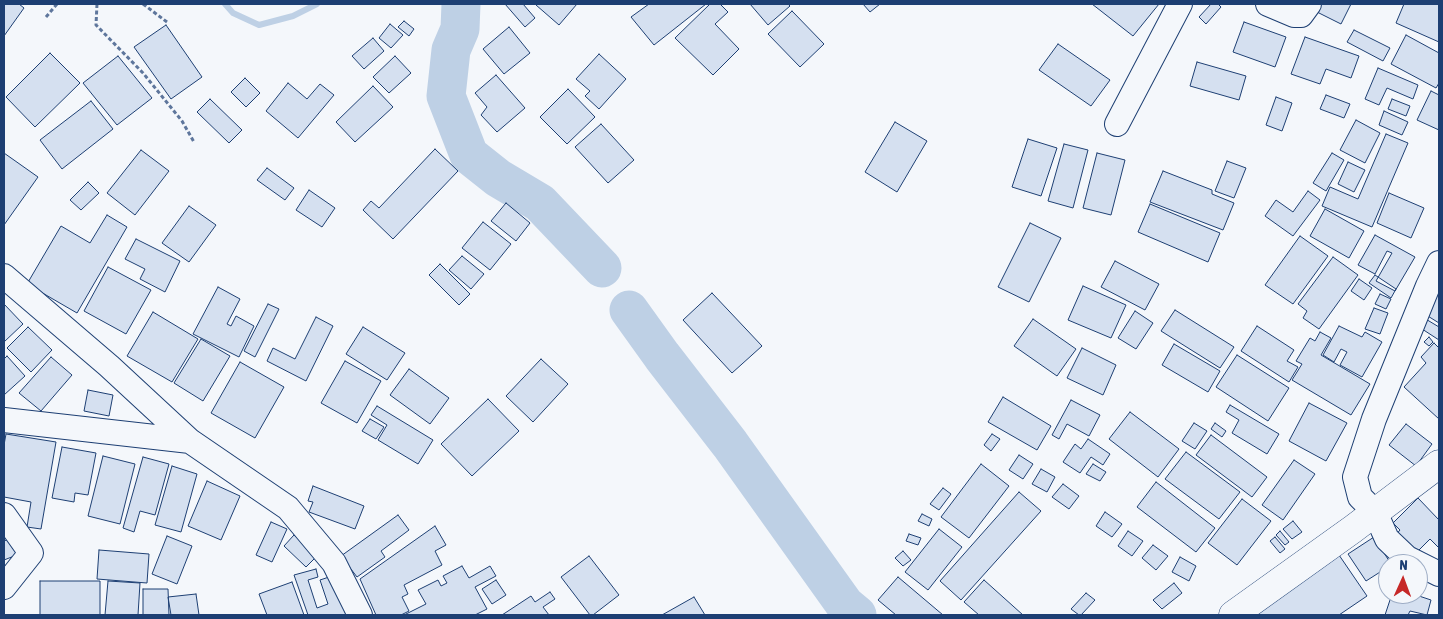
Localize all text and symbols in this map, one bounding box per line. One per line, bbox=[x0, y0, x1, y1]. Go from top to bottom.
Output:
north arrow bbox=[1378, 554, 1428, 604]
text: N bbox=[1399, 557, 1408, 573]

